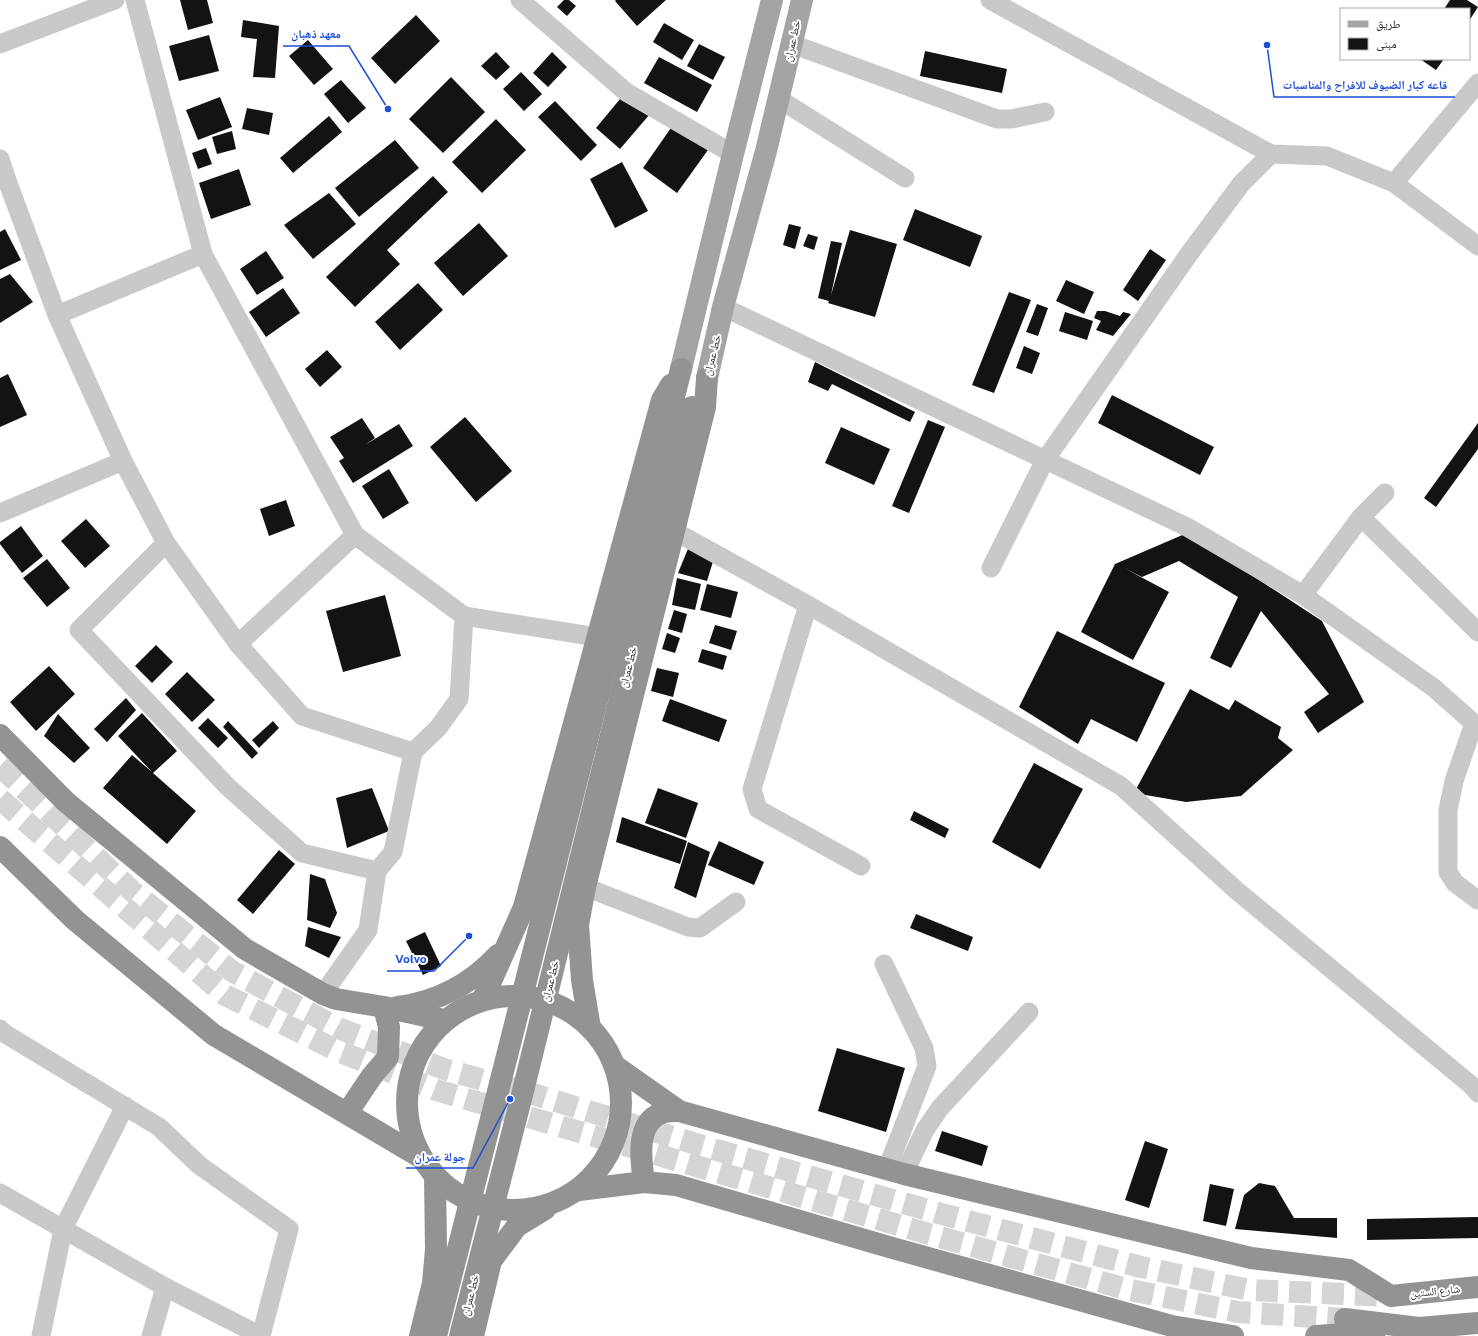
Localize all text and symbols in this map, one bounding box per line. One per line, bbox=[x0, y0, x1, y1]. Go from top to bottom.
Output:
legend bbox=[1340, 8, 1470, 60]
text: طريق bbox=[1376, 17, 1401, 31]
street label: خط عمران bbox=[781, 19, 804, 63]
callout: معهد ذهبان bbox=[283, 22, 349, 46]
text: معهد ذهبان bbox=[291, 27, 341, 42]
text: مبنى bbox=[1376, 37, 1397, 51]
callout: قاعه كبار الضيوف للافراح والمناسبات bbox=[1274, 73, 1455, 97]
text: قاعه كبار الضيوف للافراح والمناسبات bbox=[1283, 78, 1447, 93]
street label: خط عمران bbox=[701, 333, 724, 377]
street label: خط عمران bbox=[617, 645, 640, 689]
callout: Volvo bbox=[387, 947, 434, 971]
text: Volvo bbox=[395, 952, 427, 966]
street label: خط عمران bbox=[539, 959, 562, 1003]
callout: جولة عمران bbox=[406, 1144, 473, 1168]
text: جولة عمران bbox=[414, 1150, 466, 1165]
street label: خط عمران bbox=[459, 1273, 482, 1317]
street label: شارع الستين bbox=[1409, 1282, 1461, 1301]

